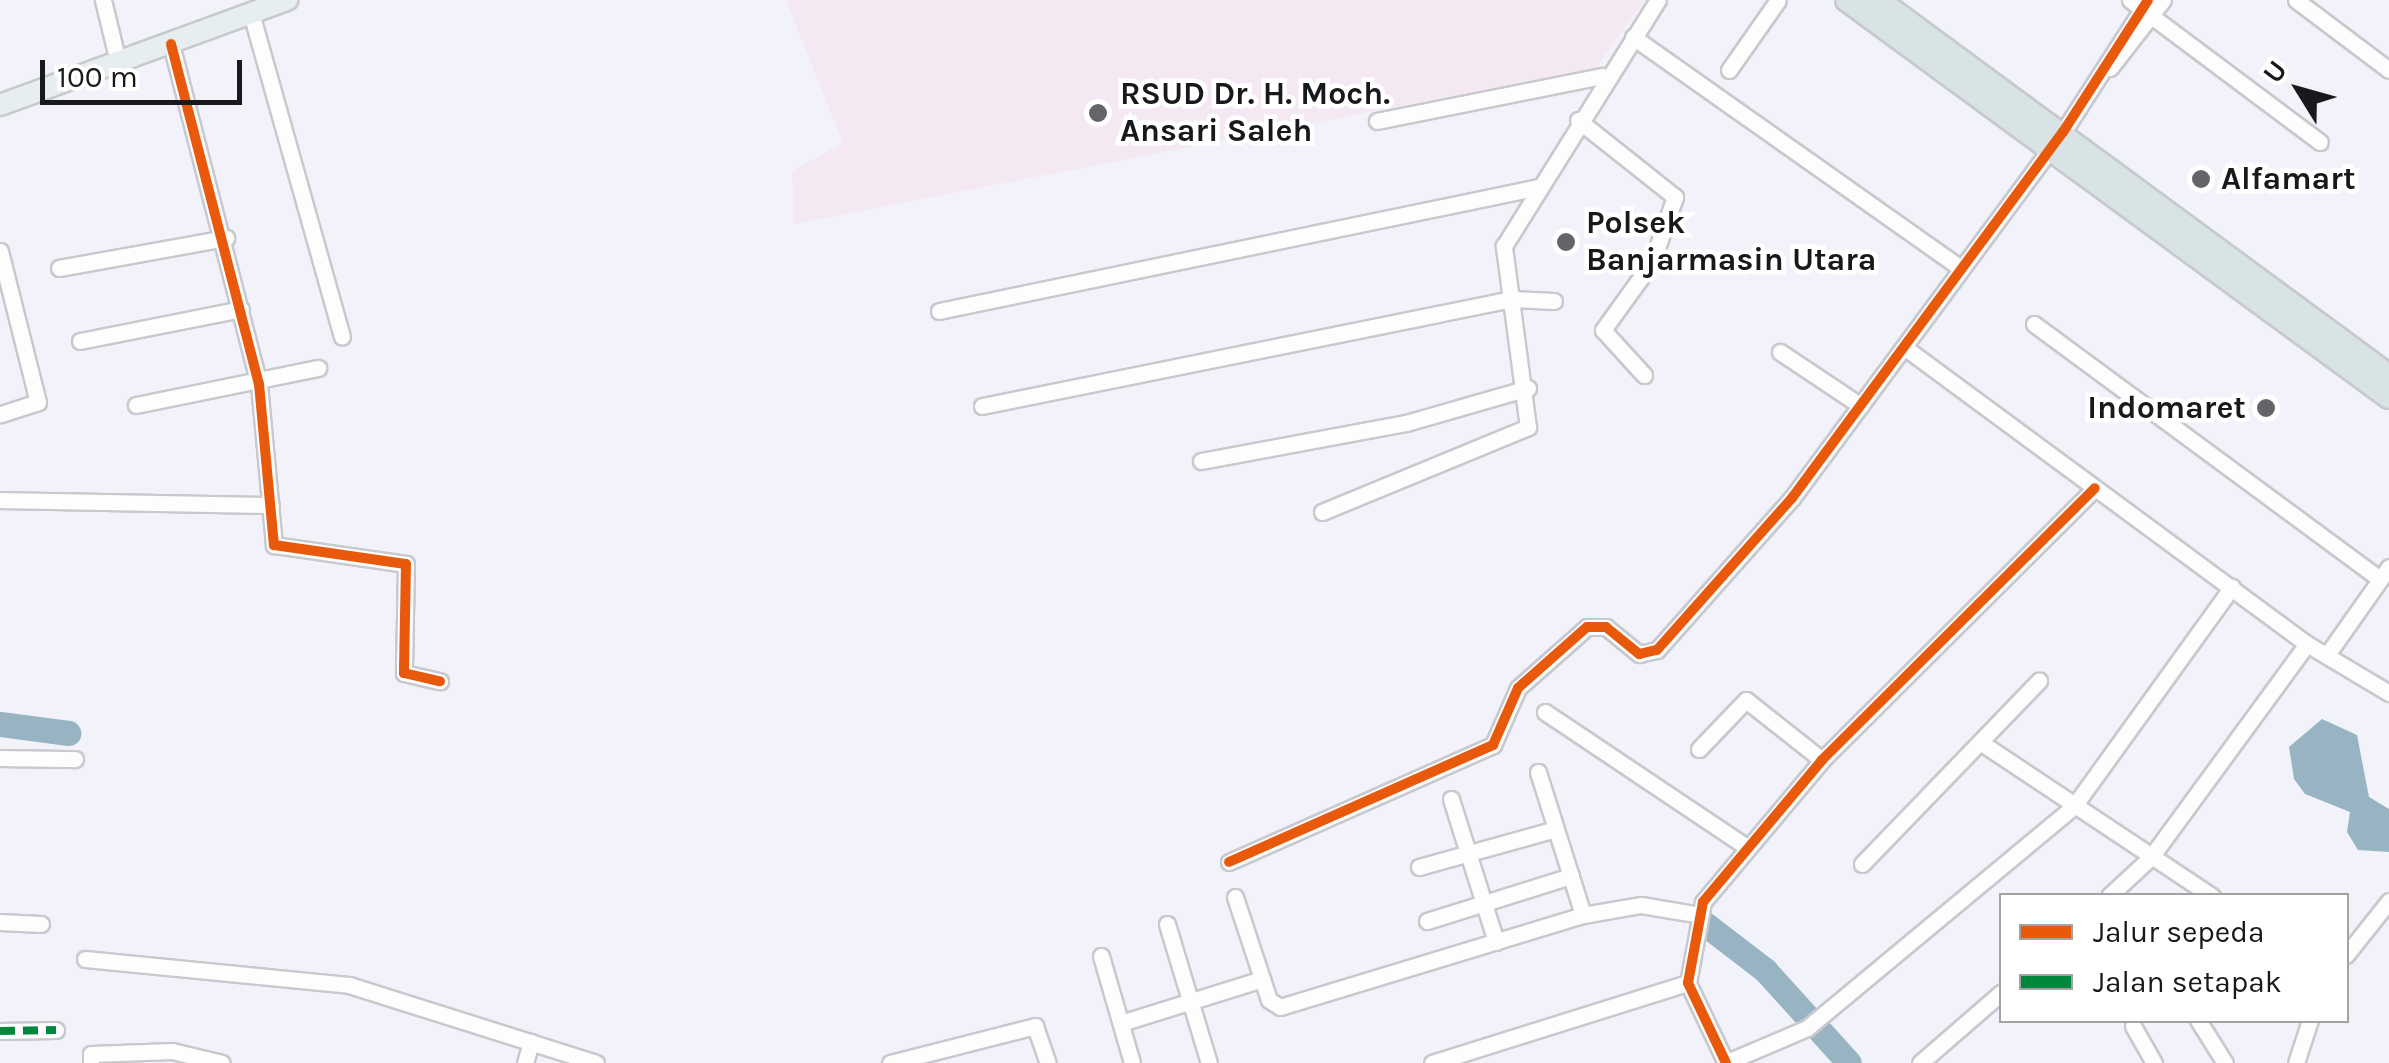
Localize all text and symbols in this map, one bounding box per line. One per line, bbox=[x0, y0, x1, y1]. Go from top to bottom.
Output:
scale bar bbox=[45, 40, 248, 102]
north arrow bbox=[2249, 40, 2349, 140]
text: U bbox=[2256, 54, 2294, 89]
text: 100 m bbox=[57, 59, 138, 95]
place label: RSUD Dr. H. Moch. Ansari Saleh bbox=[1120, 76, 1390, 151]
marker: RSUD Dr. H. Moch. Ansari Saleh bbox=[1085, 100, 1111, 126]
place label: Alfamart bbox=[2221, 160, 2356, 198]
marker: Alfamart bbox=[2190, 168, 2212, 190]
place label: Polsek Banjarmasin Utara bbox=[1586, 205, 1877, 280]
marker: Polsek Banjarmasin Utara bbox=[1555, 231, 1577, 253]
place label: Indomaret bbox=[2087, 389, 2246, 427]
marker: Indomaret bbox=[2255, 397, 2277, 419]
legend bbox=[1999, 893, 2349, 1023]
text: Jalur sepeda bbox=[2093, 914, 2265, 950]
text: Jalan setapak bbox=[2093, 964, 2282, 1000]

